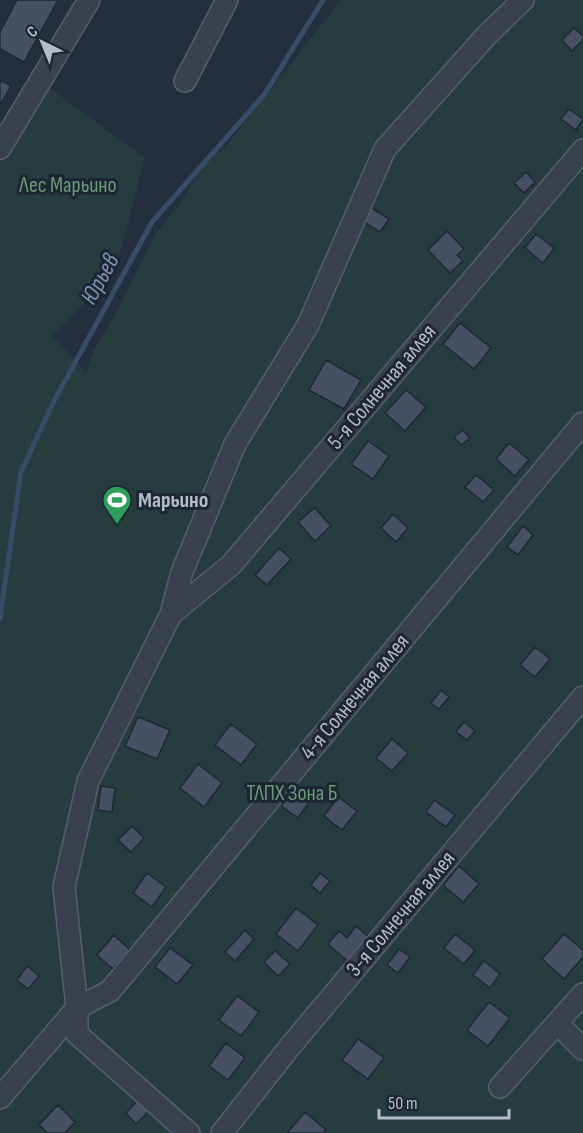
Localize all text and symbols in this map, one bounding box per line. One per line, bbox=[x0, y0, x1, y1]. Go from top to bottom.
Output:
north arrow bbox=[12, 12, 72, 72]
text: С bbox=[23, 22, 42, 42]
park label: Лес Марьино bbox=[18, 172, 117, 199]
water label: Юрьев bbox=[74, 248, 126, 309]
street label: 5-я Солнечная аллея bbox=[322, 319, 442, 455]
sports icon: Марьино bbox=[101, 484, 133, 526]
place label: Марьино bbox=[138, 487, 208, 514]
street label: 4-я Солнечная аллея bbox=[295, 629, 415, 765]
park label: ТЛПХ Зона Б bbox=[247, 780, 337, 807]
street label: 3-я Солнечная аллея bbox=[341, 846, 461, 982]
scale bar bbox=[379, 1082, 510, 1120]
text: 50 m bbox=[388, 1093, 418, 1114]

